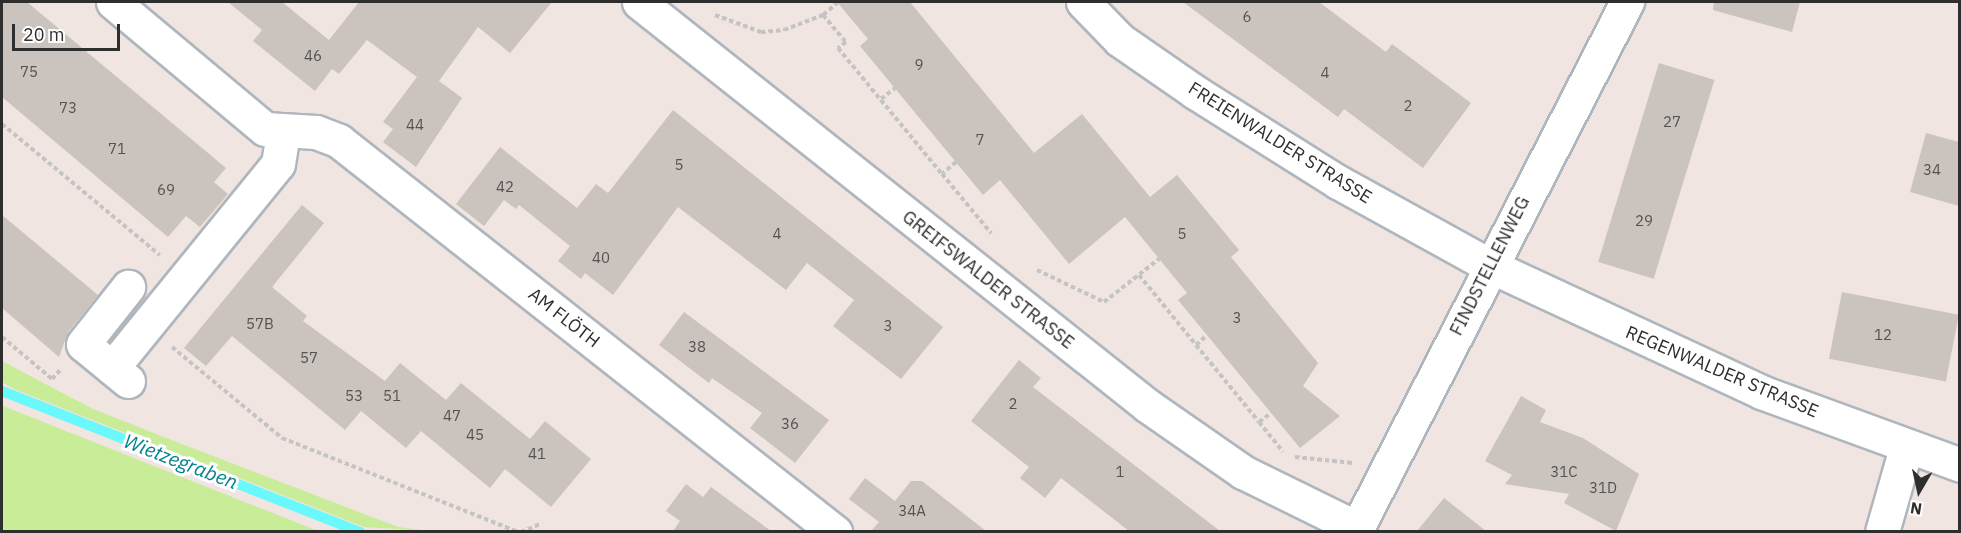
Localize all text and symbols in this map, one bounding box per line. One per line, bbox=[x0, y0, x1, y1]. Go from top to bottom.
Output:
house number: 6 bbox=[1243, 8, 1251, 26]
scale bar bbox=[15, 12, 123, 50]
text: 20 m bbox=[23, 23, 65, 46]
house number: 46 bbox=[304, 47, 322, 65]
house number: 9 bbox=[915, 56, 923, 74]
house number: 75 bbox=[20, 63, 38, 81]
house number: 4 bbox=[1321, 64, 1329, 82]
street label: FREIENWALDER STRASSE bbox=[1184, 78, 1376, 208]
house number: 2 bbox=[1404, 97, 1412, 115]
house number: 73 bbox=[59, 99, 77, 117]
house number: 27 bbox=[1663, 113, 1681, 131]
house number: 44 bbox=[406, 116, 424, 134]
house number: 7 bbox=[976, 131, 984, 149]
house number: 71 bbox=[108, 140, 126, 158]
house number: 5 bbox=[675, 156, 683, 174]
house number: 34 bbox=[1923, 161, 1941, 179]
house number: 42 bbox=[496, 178, 514, 196]
house number: 69 bbox=[157, 181, 175, 199]
street label: FINDSTELLENWEG bbox=[1446, 193, 1534, 339]
street label: GREIFSWALDER STRASSE bbox=[898, 206, 1078, 354]
house number: 29 bbox=[1635, 212, 1653, 230]
house number: 4 bbox=[773, 225, 781, 243]
house number: 5 bbox=[1178, 225, 1186, 243]
house number: 40 bbox=[592, 249, 610, 267]
street label: AM FLÖTH bbox=[524, 284, 604, 352]
house number: 3 bbox=[1233, 309, 1241, 327]
house number: 57B bbox=[246, 315, 274, 333]
house number: 3 bbox=[884, 317, 892, 335]
street label: REGENWALDER STRASSE bbox=[1622, 322, 1822, 422]
house number: 12 bbox=[1874, 326, 1892, 344]
house number: 38 bbox=[688, 338, 706, 356]
house number: 57 bbox=[300, 349, 318, 367]
house number: 53 bbox=[345, 387, 363, 405]
house number: 51 bbox=[383, 387, 401, 405]
house number: 2 bbox=[1009, 395, 1017, 413]
house number: 47 bbox=[443, 407, 461, 425]
house number: 36 bbox=[781, 415, 799, 433]
house number: 45 bbox=[466, 426, 484, 444]
water label: Wietzegraben bbox=[121, 428, 241, 494]
house number: 41 bbox=[528, 445, 546, 463]
north arrow bbox=[1889, 461, 1949, 521]
house number: 1 bbox=[1116, 463, 1124, 481]
house number: 31C bbox=[1550, 463, 1578, 481]
house number: 31D bbox=[1589, 479, 1617, 497]
text: N bbox=[1909, 498, 1923, 520]
house number: 34A bbox=[898, 502, 926, 520]

